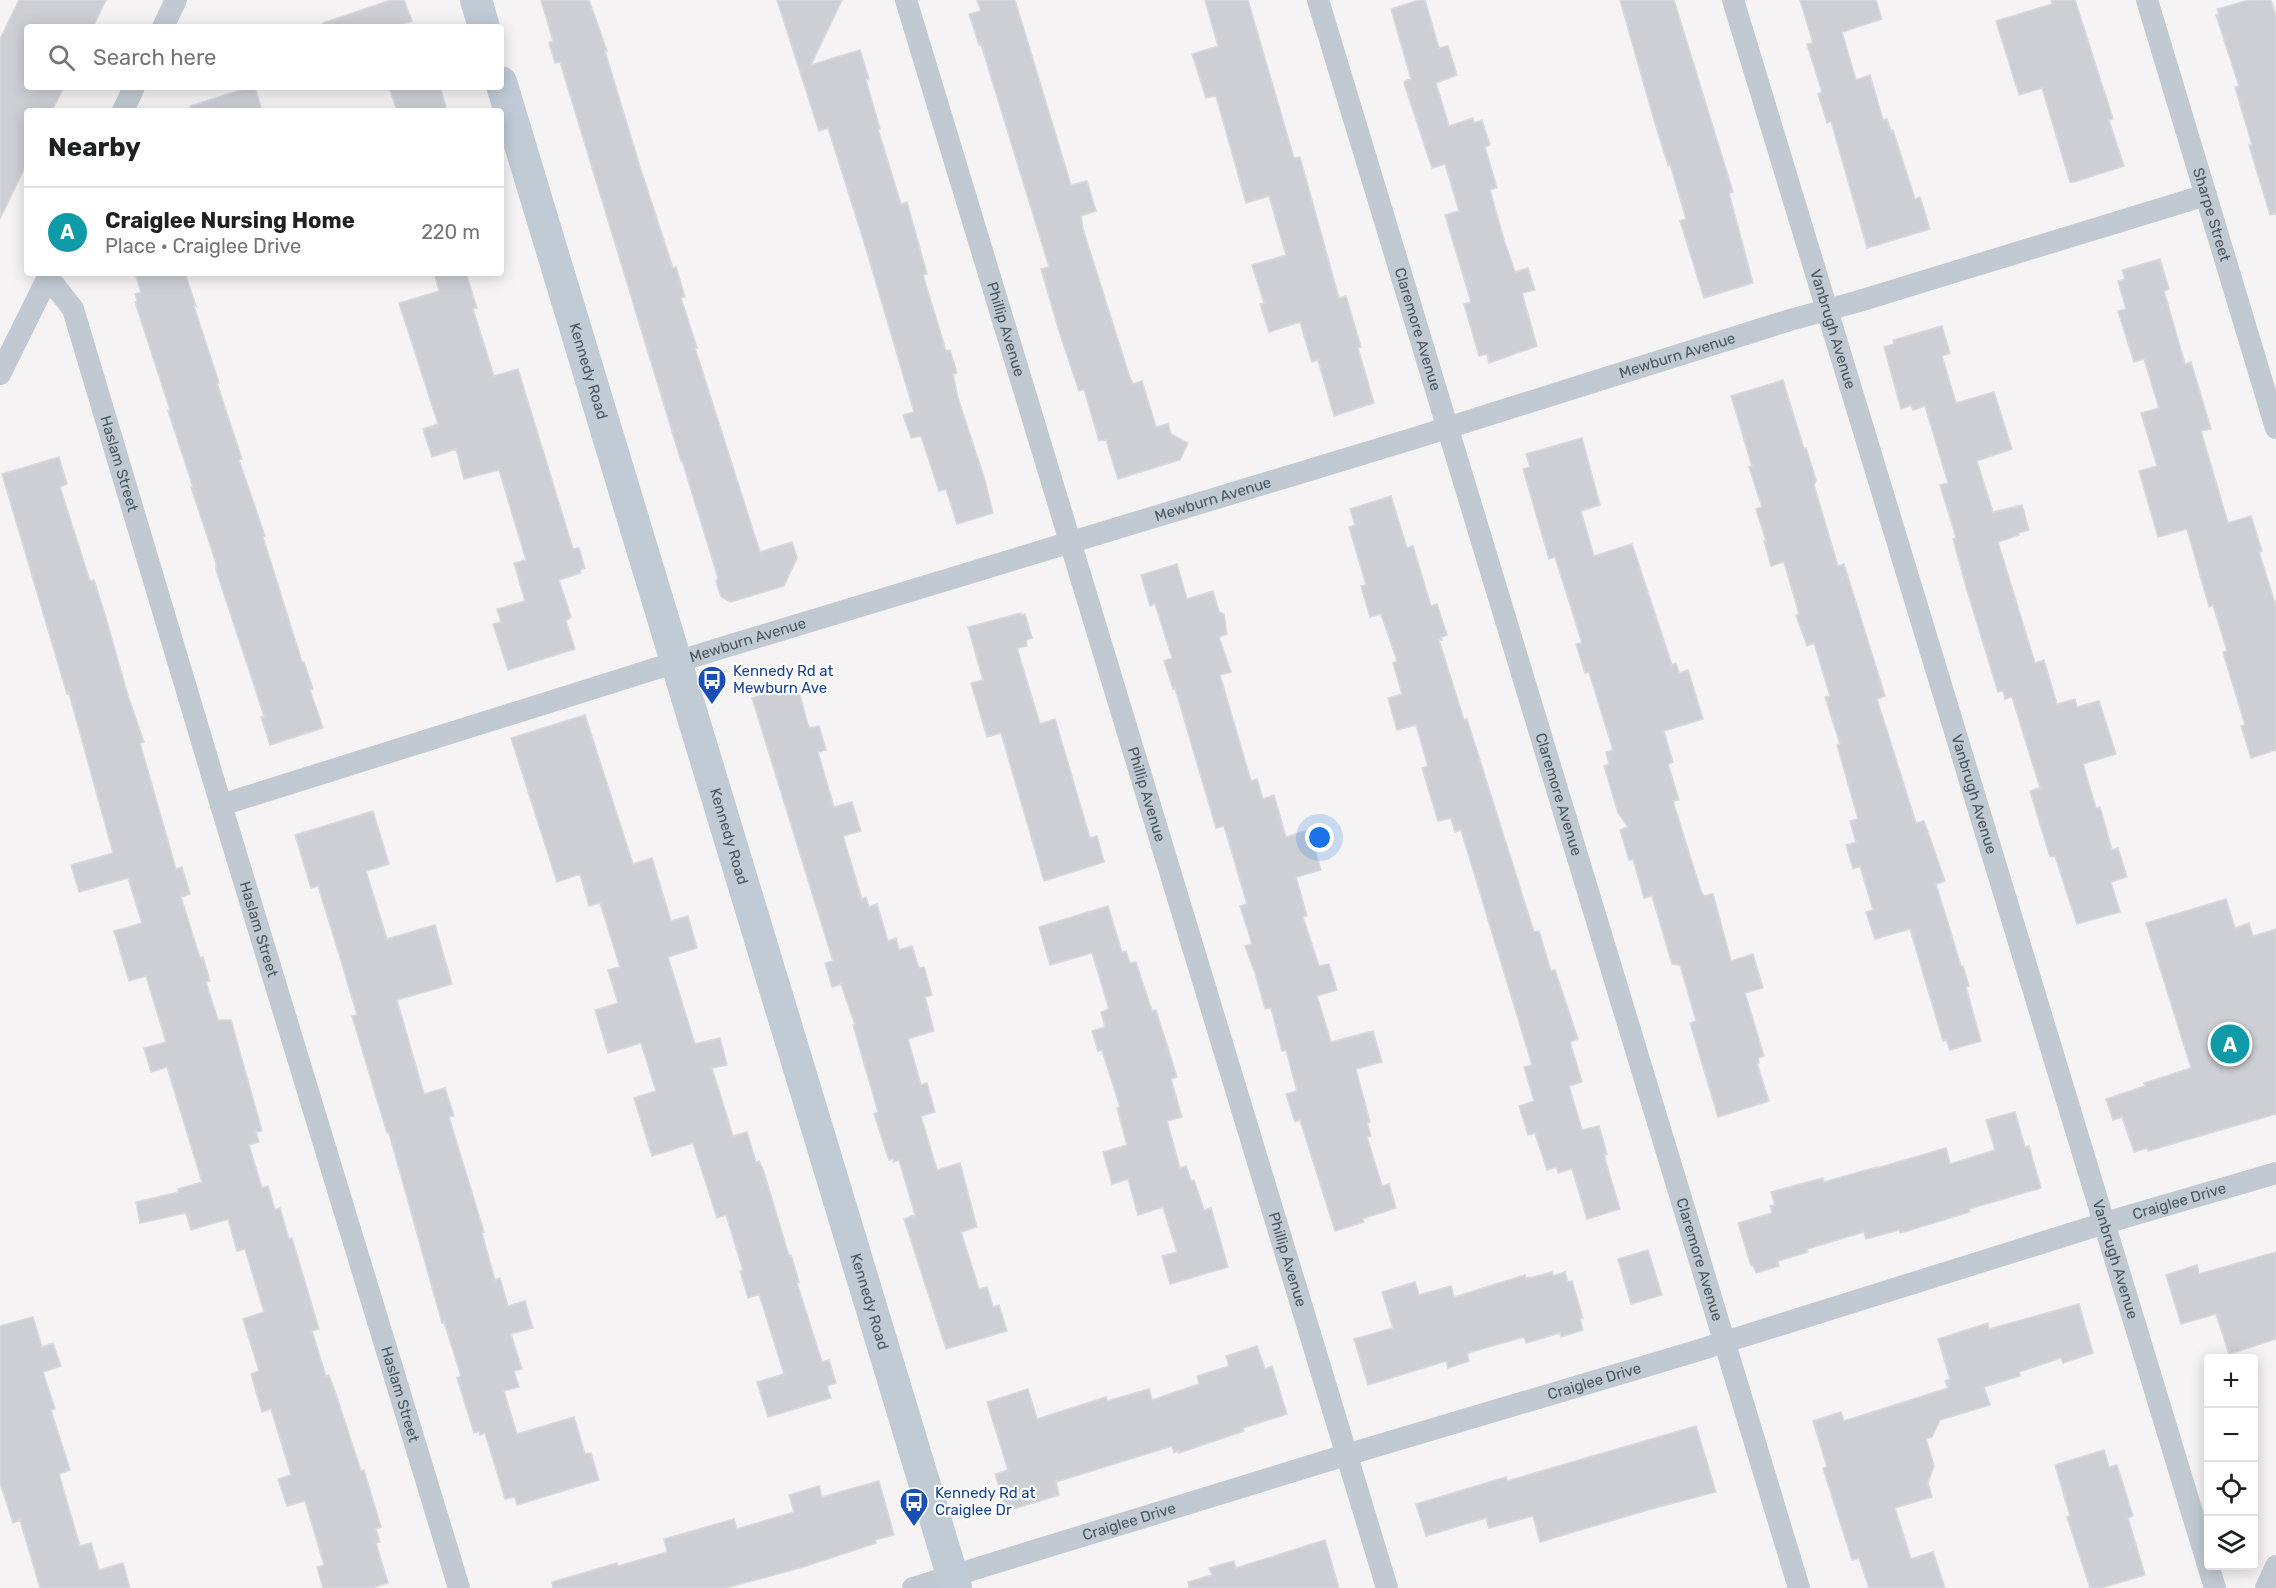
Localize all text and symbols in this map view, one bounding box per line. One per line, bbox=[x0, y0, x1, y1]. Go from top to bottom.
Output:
search box bbox=[24, 24, 504, 90]
icon: search bbox=[45, 41, 78, 74]
text: Search here bbox=[93, 44, 216, 71]
text: Nearby bbox=[48, 132, 141, 163]
street label: Sharpe Street bbox=[2189, 165, 2234, 264]
text: Craiglee Nursing Home bbox=[105, 207, 355, 234]
text: A bbox=[60, 220, 75, 244]
text: 220 m bbox=[421, 220, 480, 244]
text: Place · Craiglee Drive bbox=[105, 234, 301, 258]
street label: Claremore Avenue bbox=[1391, 266, 1445, 393]
street label: Vanbrugh Avenue bbox=[1806, 267, 1860, 391]
street label: Phillip Avenue bbox=[983, 280, 1029, 379]
street label: Kennedy Road bbox=[565, 321, 611, 421]
street label: Mewburn Avenue bbox=[1617, 329, 1737, 382]
street label: Haslam Street bbox=[96, 414, 142, 514]
street label: Mewburn Avenue bbox=[1153, 473, 1273, 525]
street label: Mewburn Avenue bbox=[687, 614, 808, 666]
place label: Kennedy Rd at Mewburn Ave bbox=[733, 662, 834, 697]
bus stop icon: Kennedy Rd at Mewburn Ave bbox=[696, 664, 728, 706]
street label: Claremore Avenue bbox=[1531, 731, 1586, 858]
street label: Vanbrugh Avenue bbox=[1947, 732, 2001, 856]
street label: Phillip Avenue bbox=[1124, 745, 1169, 844]
street label: Kennedy Road bbox=[706, 786, 752, 887]
your location bbox=[1305, 823, 1334, 852]
street label: Haslam Street bbox=[236, 879, 282, 979]
pin: A bbox=[2210, 1022, 2250, 1066]
street label: Craiglee Drive bbox=[2130, 1179, 2228, 1224]
street label: Claremore Avenue bbox=[1672, 1196, 1727, 1323]
street label: Vanbrugh Avenue bbox=[2089, 1197, 2142, 1321]
street label: Phillip Avenue bbox=[1265, 1210, 1310, 1309]
street label: Kennedy Road bbox=[846, 1251, 892, 1352]
street label: Haslam Street bbox=[377, 1344, 423, 1444]
map controls bbox=[2204, 1354, 2258, 1570]
button: + bbox=[2204, 1354, 2258, 1408]
street label: Craiglee Drive bbox=[1545, 1359, 1643, 1404]
button: − bbox=[2204, 1408, 2258, 1462]
button: locate bbox=[2204, 1462, 2258, 1516]
place label: Kennedy Rd at Craiglee Dr bbox=[935, 1484, 1036, 1519]
bus stop icon: Kennedy Rd at Craiglee Dr bbox=[898, 1486, 930, 1528]
street label: Craiglee Drive bbox=[1080, 1499, 1178, 1544]
button: layers bbox=[2204, 1516, 2258, 1570]

